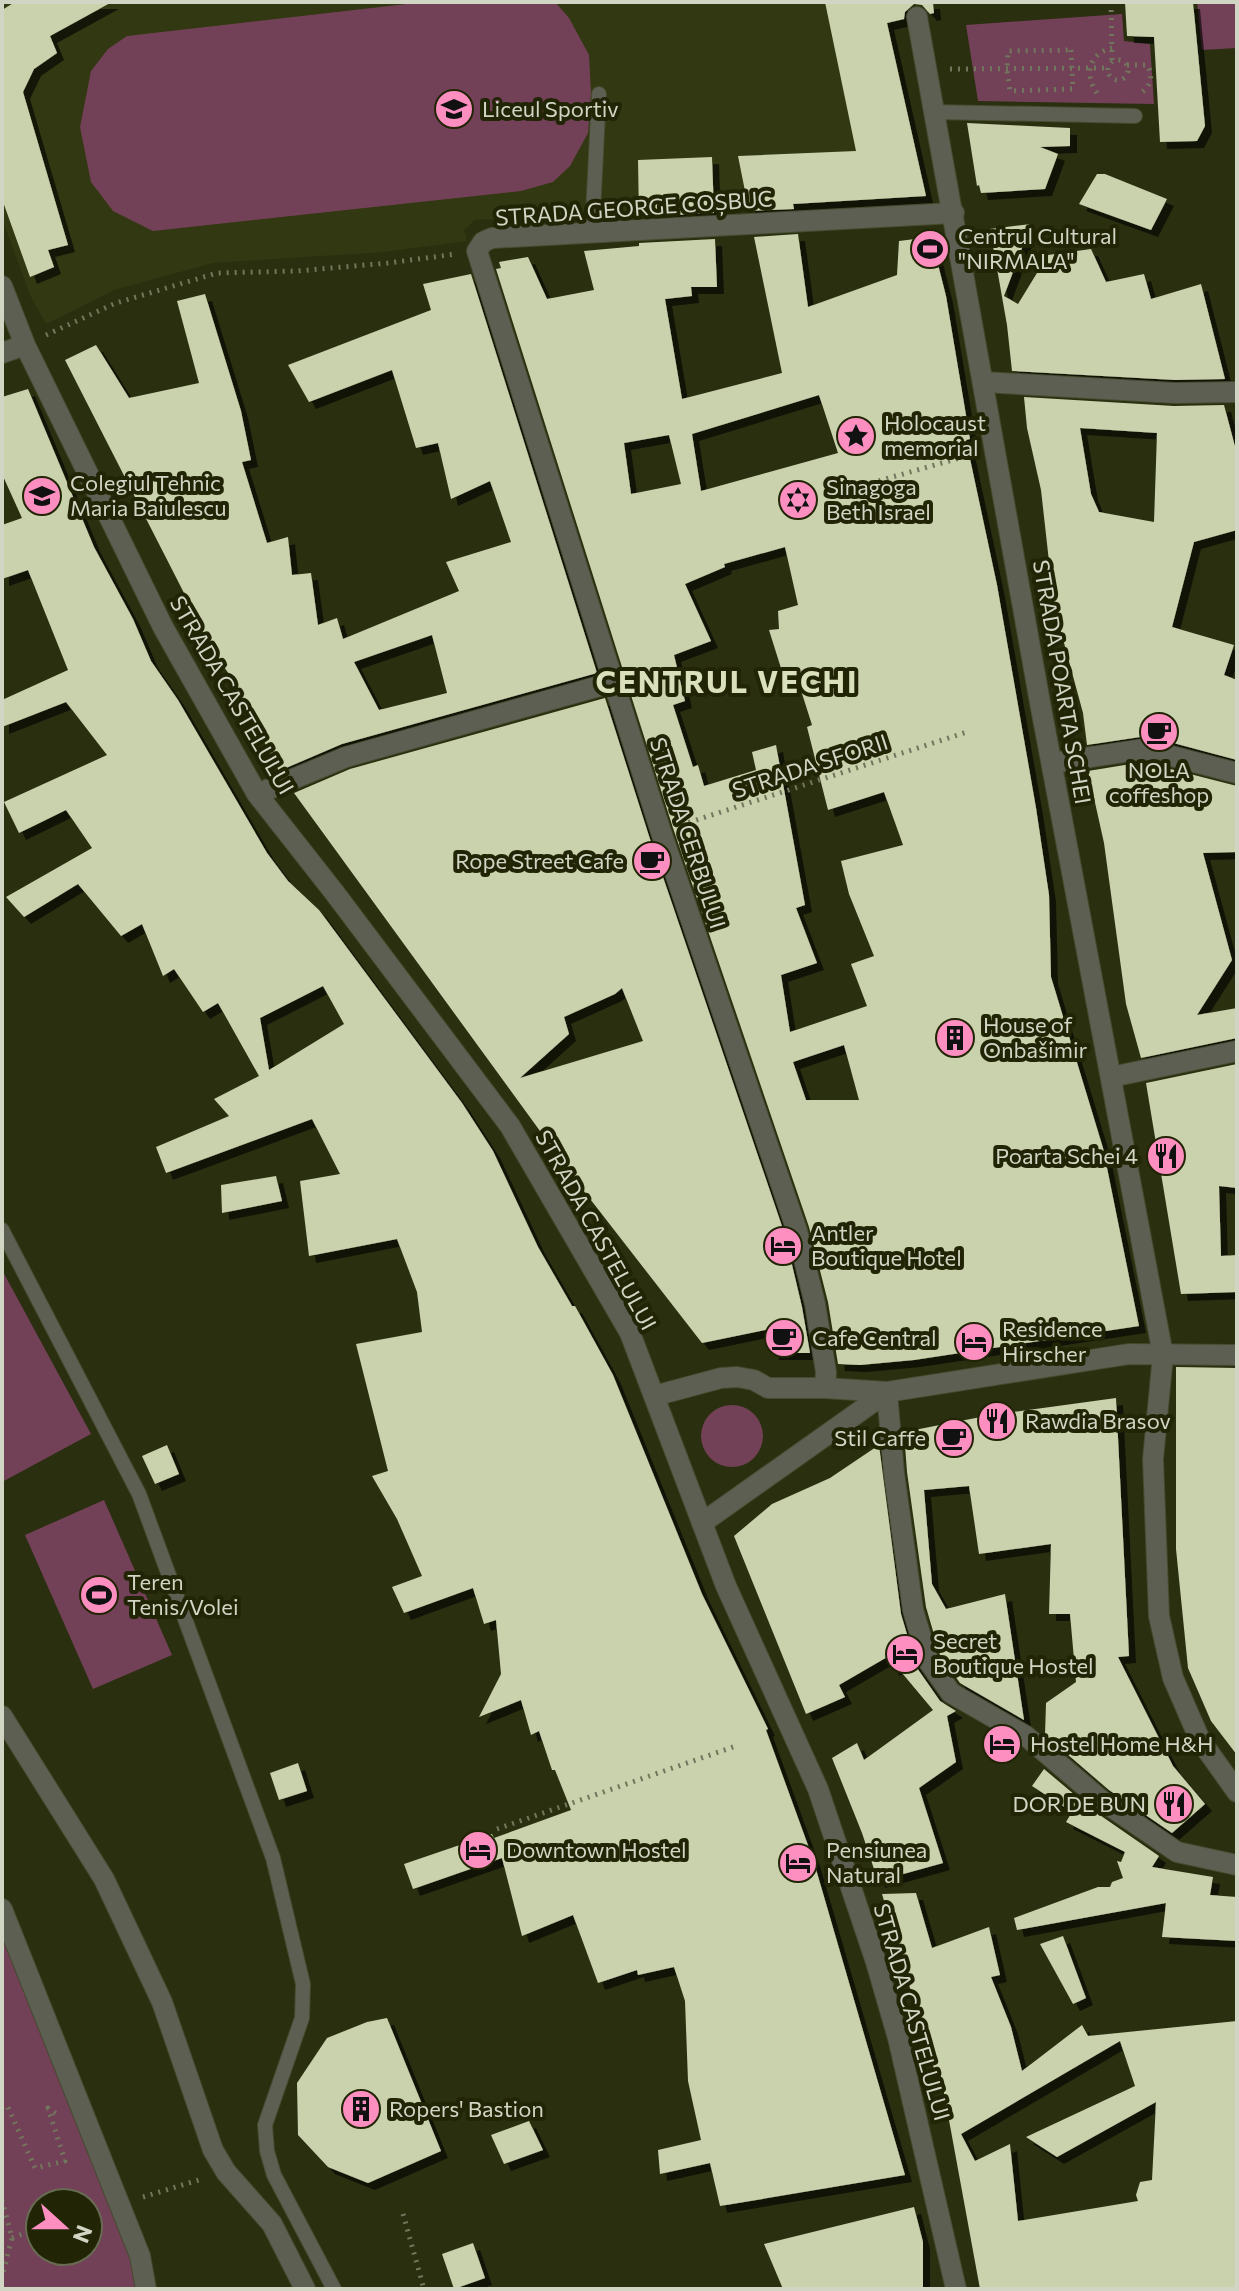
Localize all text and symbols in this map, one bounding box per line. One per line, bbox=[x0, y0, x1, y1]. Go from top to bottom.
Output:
school or university icon: Liceul Sportiv bbox=[433, 88, 475, 130]
place label: Liceul Sportiv bbox=[482, 95, 619, 122]
street label: STRADA GEORGE COȘBUC bbox=[494, 184, 774, 232]
place label: Centrul Cultural "NIRMALA" bbox=[958, 222, 1117, 274]
sports icon: Centrul Cultural "NIRMALA" bbox=[909, 228, 951, 270]
place label: Holocaust memorial bbox=[884, 409, 986, 461]
place icon: Holocaust memorial bbox=[835, 415, 877, 457]
place label: Colegiul Tehnic Maria Baiulescu bbox=[70, 469, 227, 521]
place label: Sinagoga Beth Israel bbox=[826, 473, 931, 525]
school or university icon: Colegiul Tehnic Maria Baiulescu bbox=[21, 475, 63, 517]
synagogue icon: Sinagoga Beth Israel bbox=[777, 479, 819, 521]
street label: STRADA POARTA SCHEI bbox=[1028, 558, 1097, 806]
street label: STRADA CASTELULUI bbox=[165, 591, 300, 799]
district label: CENTRUL VECHI bbox=[595, 662, 859, 699]
cafe icon: NOLA coffeshop bbox=[1138, 711, 1180, 753]
street label: STRADA SFORII bbox=[729, 728, 891, 803]
street label: STRADA CERBULUI bbox=[645, 734, 732, 932]
place label: NOLA coffeshop bbox=[1109, 756, 1209, 808]
cafe icon: Rope Street Cafe bbox=[631, 840, 673, 882]
place label: Rope Street Cafe bbox=[455, 847, 624, 874]
place label: House of Onbašimir bbox=[983, 1011, 1088, 1063]
building icon: House of Onbašimir bbox=[934, 1017, 976, 1059]
street label: STRADA CASTELULUI bbox=[530, 1125, 663, 1335]
restaurant icon: Poarta Schei 4 bbox=[1145, 1135, 1187, 1177]
place label: Poarta Schei 4 bbox=[995, 1142, 1138, 1169]
place label: Antler Boutique Hotel bbox=[811, 1219, 962, 1271]
hotel icon: Antler Boutique Hotel bbox=[762, 1225, 804, 1267]
place label: Residence Hirscher bbox=[1002, 1315, 1103, 1367]
cafe icon: Cafe Central bbox=[763, 1317, 805, 1359]
hotel icon: Residence Hirscher bbox=[953, 1321, 995, 1363]
place label: Cafe Central bbox=[812, 1324, 937, 1351]
restaurant icon: Rawdia Brasov bbox=[976, 1400, 1018, 1442]
place label: Rawdia Brasov bbox=[1025, 1407, 1171, 1434]
cafe icon: Stil Caffe bbox=[933, 1417, 975, 1459]
place label: Stil Caffe bbox=[834, 1424, 926, 1451]
place label: Teren Tenis/Volei bbox=[127, 1568, 239, 1620]
sports icon: Teren Tenis/Volei bbox=[78, 1574, 120, 1616]
place label: Secret Boutique Hostel bbox=[933, 1627, 1094, 1679]
hotel icon: Secret Boutique Hostel bbox=[884, 1633, 926, 1675]
hotel icon: Hostel Home H&H bbox=[981, 1723, 1023, 1765]
place label: Hostel Home H&H bbox=[1030, 1730, 1213, 1757]
restaurant icon: DOR DE BUN bbox=[1153, 1783, 1195, 1825]
place label: DOR DE BUN bbox=[1013, 1790, 1146, 1817]
hotel icon: Downtown Hostel bbox=[457, 1829, 499, 1871]
place label: Downtown Hostel bbox=[506, 1836, 687, 1863]
place label: Pensiunea Natural bbox=[826, 1836, 927, 1888]
hotel icon: Pensiunea Natural bbox=[777, 1842, 819, 1884]
street label: STRADA CASTELULUI bbox=[869, 1900, 956, 2124]
building icon: Ropers' Bastion bbox=[340, 2088, 382, 2130]
place label: Ropers' Bastion bbox=[389, 2095, 544, 2122]
north arrow bbox=[24, 2187, 104, 2267]
text: N bbox=[68, 2222, 99, 2247]

